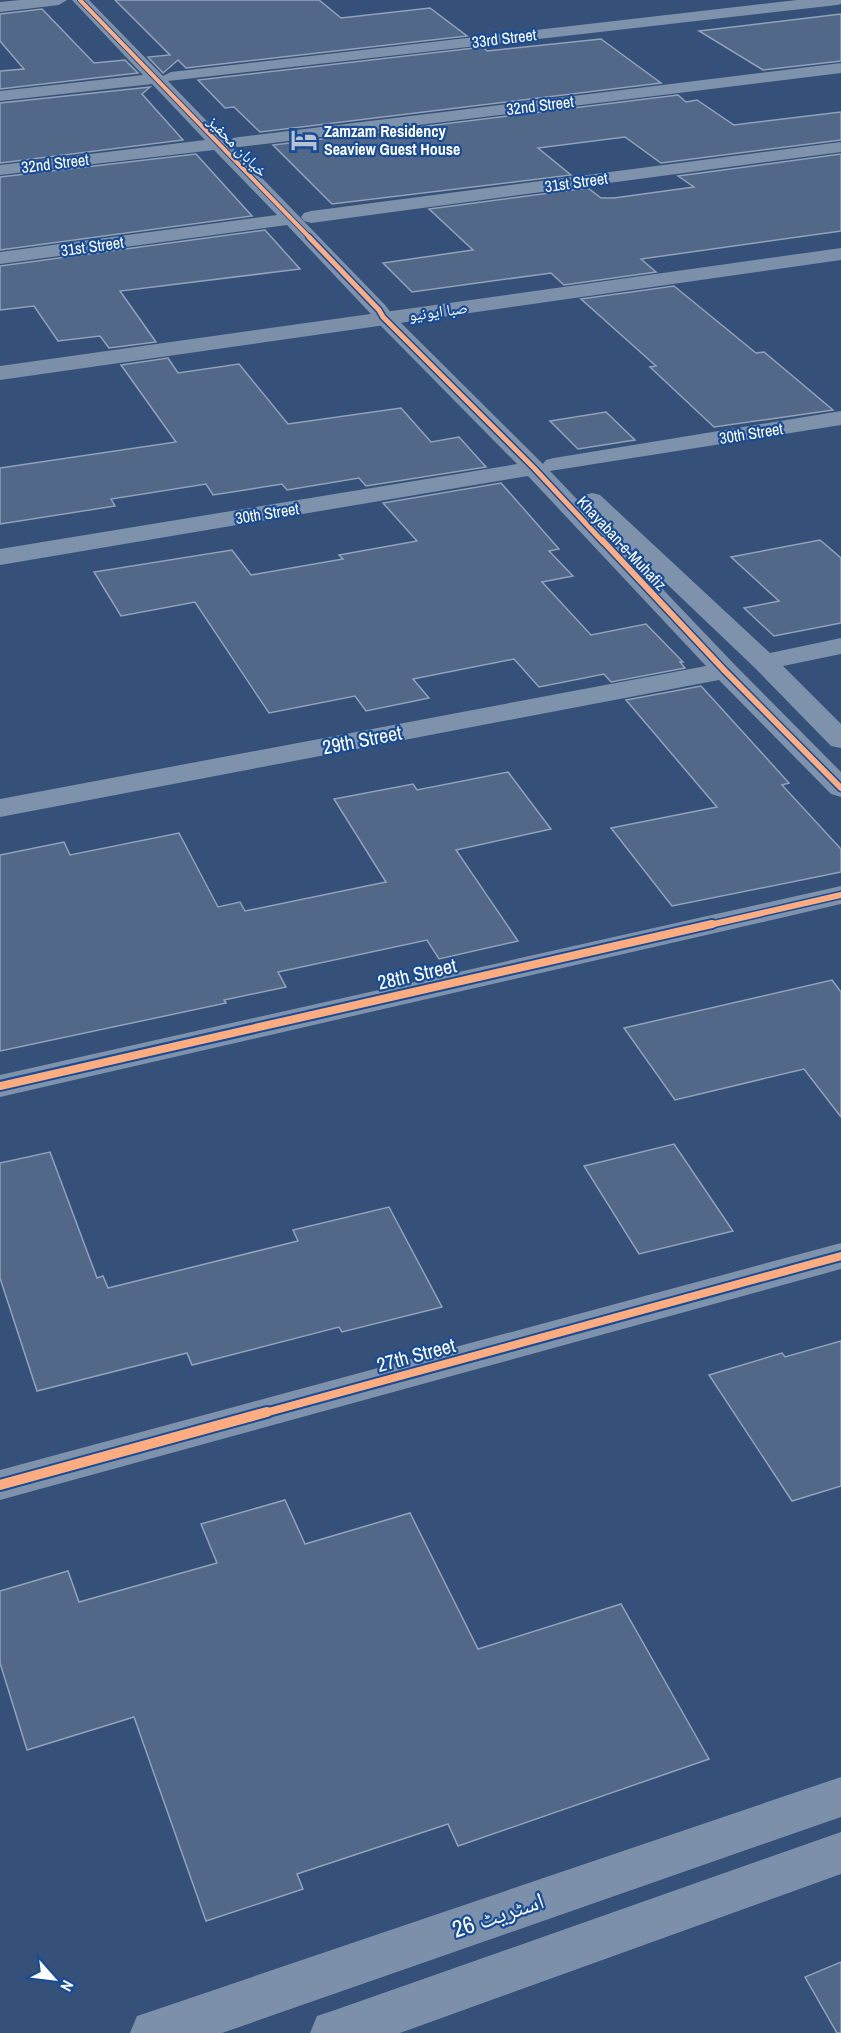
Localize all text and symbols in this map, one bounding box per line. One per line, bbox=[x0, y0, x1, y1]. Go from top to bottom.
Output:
street label: 33rd Street bbox=[470, 23, 538, 53]
street label: 32nd Street bbox=[505, 90, 575, 120]
street label: خیابان محفیز bbox=[202, 110, 273, 182]
place label: Zamzam Residency Seaview Guest House bbox=[324, 120, 460, 160]
hotel icon: Zamzam Residency Seaview Guest House bbox=[289, 125, 319, 155]
street label: 32nd Street bbox=[20, 148, 90, 178]
street label: 31st Street bbox=[543, 167, 609, 197]
street label: 31st Street bbox=[59, 231, 125, 261]
street label: صبا ایونیو bbox=[407, 296, 469, 326]
street label: 30th Street bbox=[718, 417, 785, 449]
street label: Khayaban-e-Muhafiz bbox=[572, 491, 672, 595]
street label: 30th Street bbox=[234, 497, 301, 529]
street label: 29th Street bbox=[320, 719, 404, 760]
street label: 28th Street bbox=[375, 951, 459, 996]
street label: 27th Street bbox=[374, 1331, 459, 1378]
street label: اسٹریٹ 26 bbox=[448, 1883, 548, 1945]
north arrow bbox=[24, 1949, 84, 2009]
text: N bbox=[55, 1977, 79, 1995]

